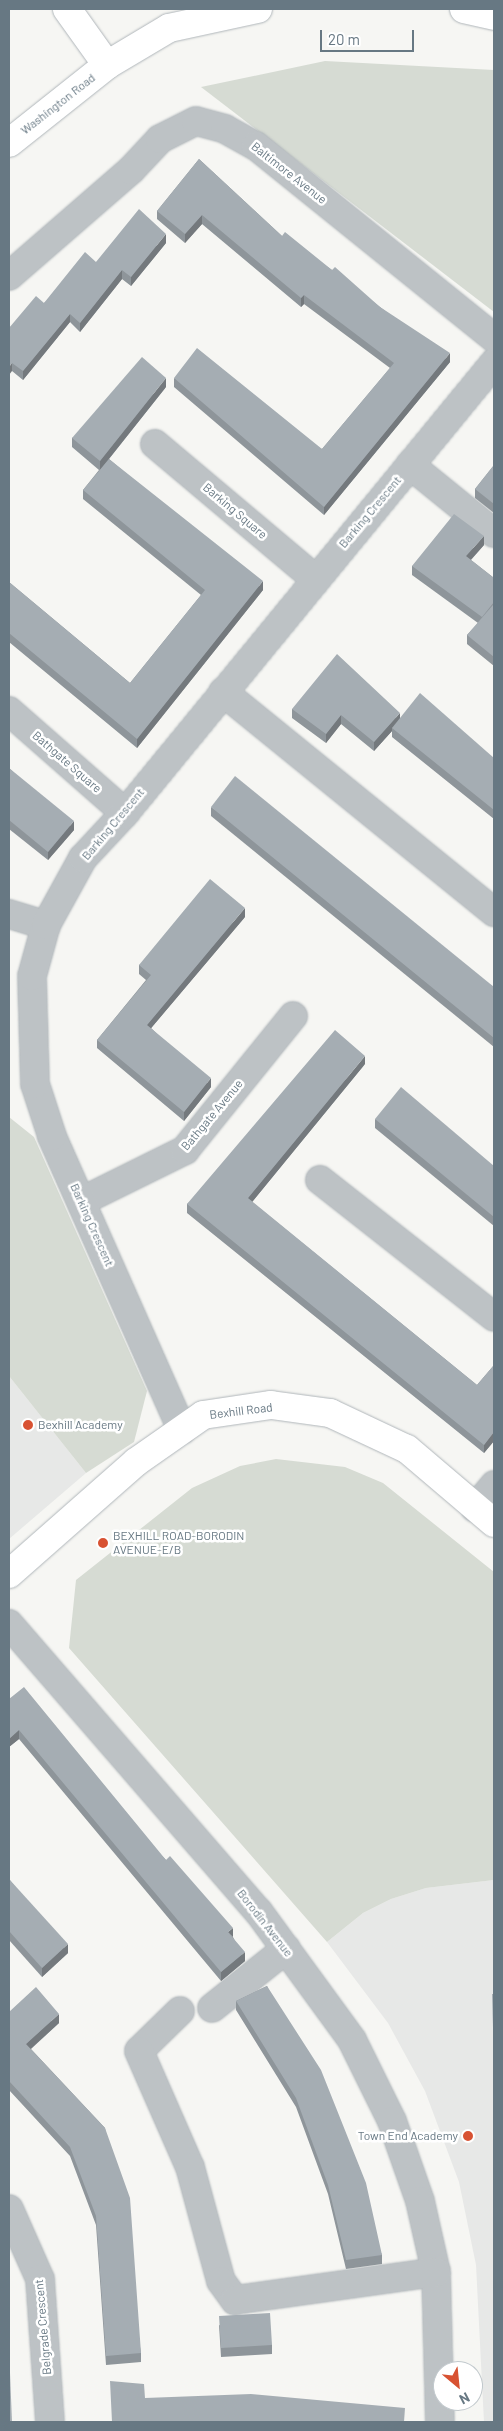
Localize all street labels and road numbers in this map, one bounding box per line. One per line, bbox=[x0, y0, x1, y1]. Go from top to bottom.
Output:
street label: Washington Road bbox=[18, 70, 98, 138]
street label: Baltimore Avenue bbox=[249, 139, 329, 207]
street label: Barking Crescent bbox=[336, 473, 404, 551]
street label: Barking Square bbox=[200, 480, 270, 542]
street label: Bathgate Square bbox=[30, 728, 104, 796]
street label: Barking Crescent bbox=[79, 785, 147, 863]
street label: Bathgate Avenue bbox=[178, 1077, 246, 1153]
street label: Barking Crescent bbox=[67, 1181, 117, 1269]
street label: Bexhill Road bbox=[209, 1400, 273, 1422]
street label: Borodin Avenue bbox=[234, 1886, 296, 1960]
street label: Belgrade Crescent bbox=[32, 2279, 54, 2375]

